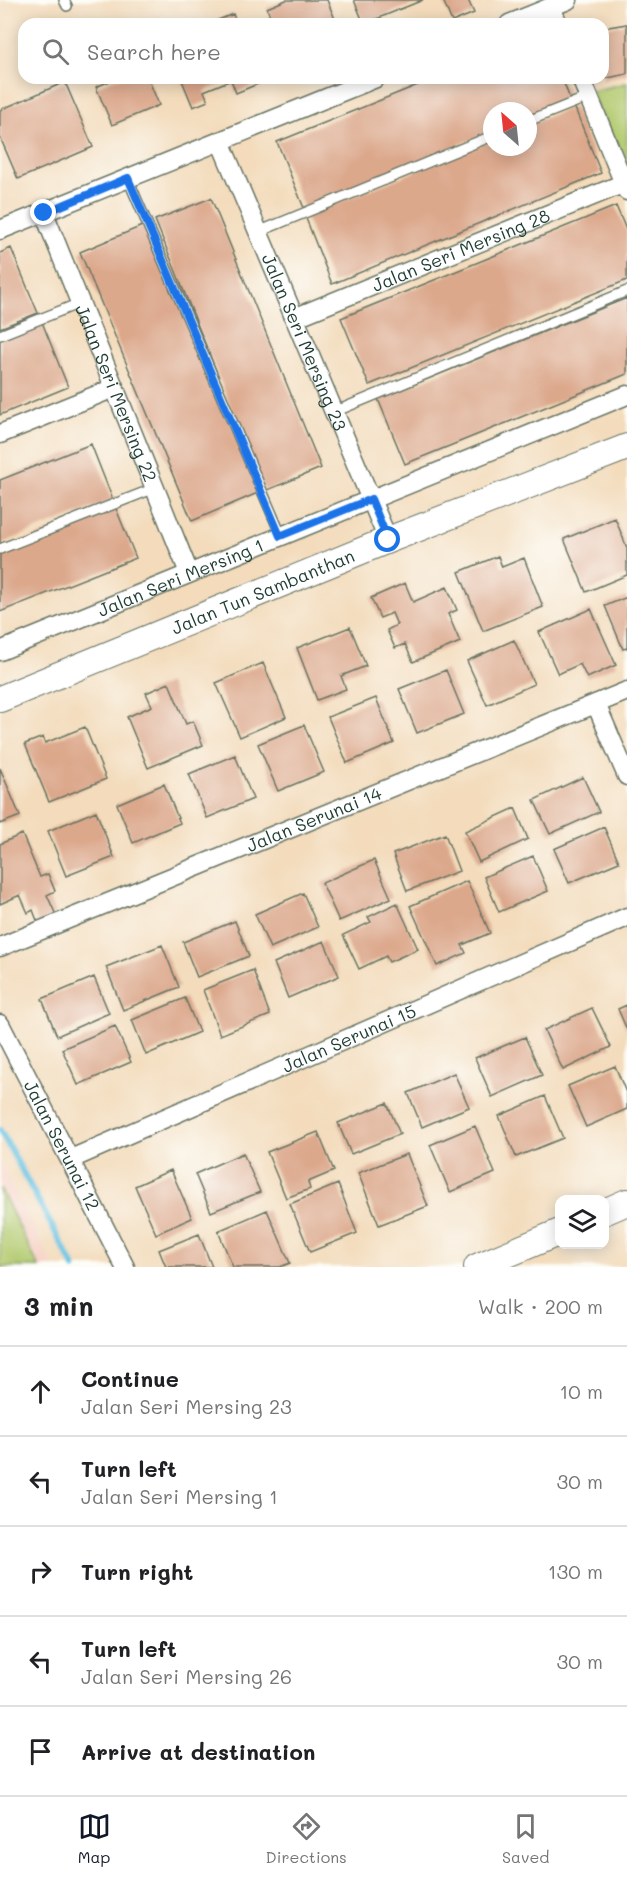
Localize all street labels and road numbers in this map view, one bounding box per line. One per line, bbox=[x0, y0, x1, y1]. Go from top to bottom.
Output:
street label: Jalan Seri Mersing 28 bbox=[368, 203, 553, 297]
street label: Jalan Seri Mersing 23 bbox=[257, 250, 352, 434]
street label: Jalan Seri Mersing 22 bbox=[70, 301, 163, 485]
street label: Jalan Seri Mersing 1 bbox=[94, 533, 267, 622]
street label: Jalan Tun Sambanthan bbox=[168, 543, 358, 640]
street label: Jalan Serunai 14 bbox=[243, 780, 385, 857]
street label: Jalan Serunai 15 bbox=[278, 998, 420, 1078]
street label: Jalan Serunai 12 bbox=[19, 1076, 106, 1214]

